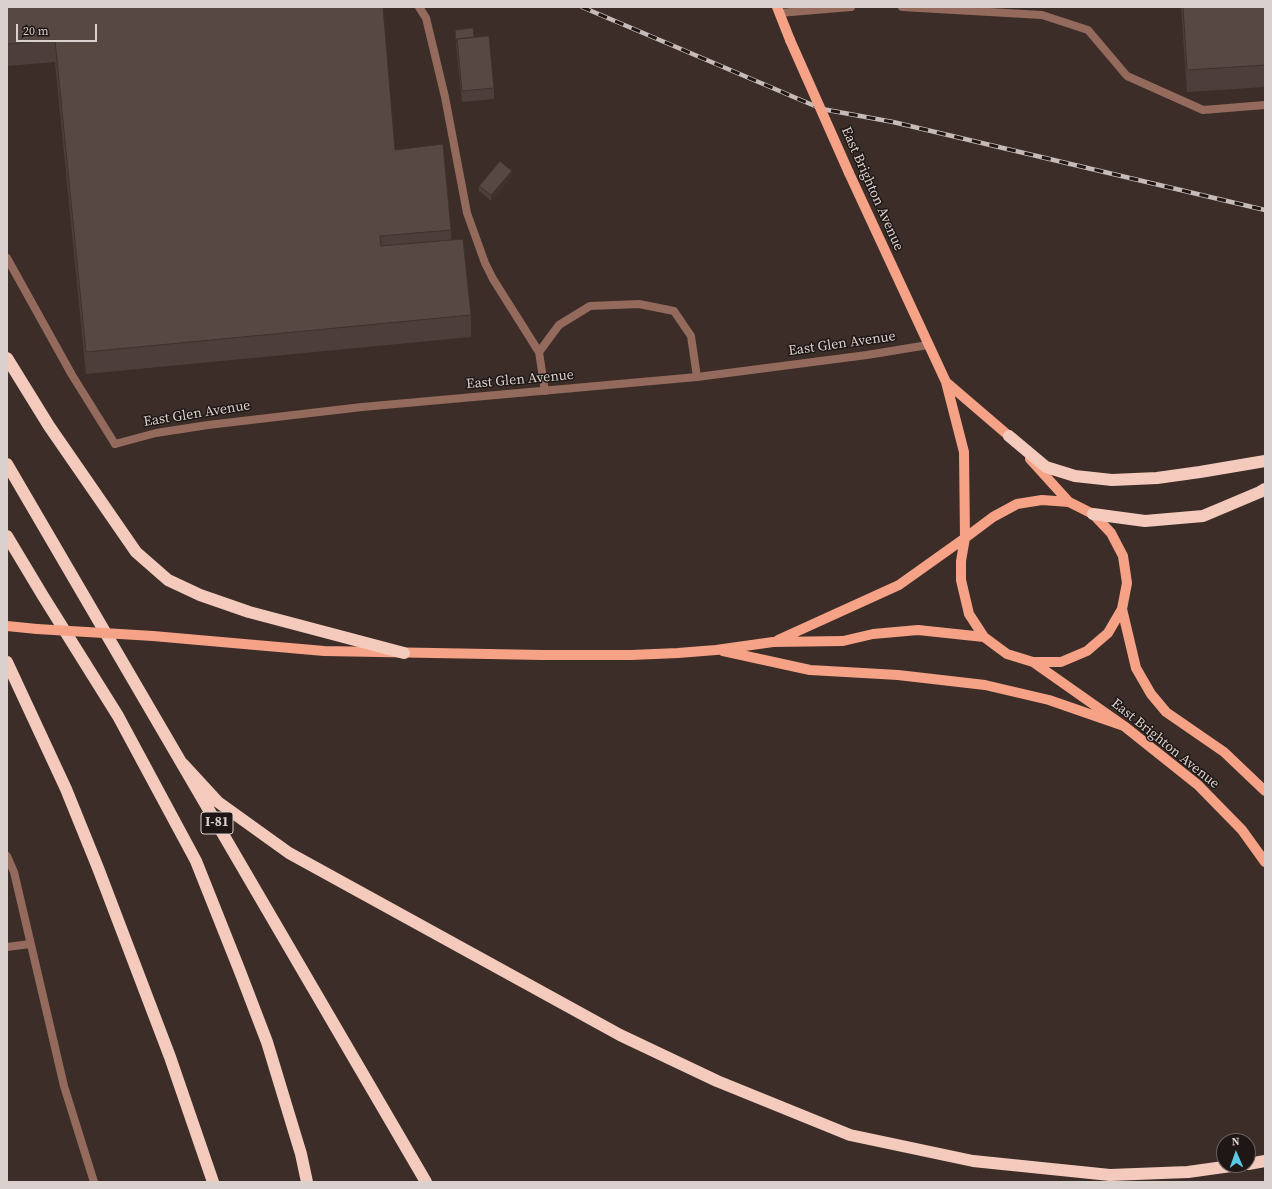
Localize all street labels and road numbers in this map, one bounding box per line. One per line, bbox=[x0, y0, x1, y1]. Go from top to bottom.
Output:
street label: East Brighton Avenue bbox=[837, 124, 907, 254]
street label: East Glen Avenue bbox=[787, 328, 897, 360]
street label: East Glen Avenue bbox=[465, 367, 575, 393]
street label: East Glen Avenue bbox=[142, 397, 252, 431]
street label: East Brighton Avenue bbox=[1108, 695, 1222, 793]
road number: I-81 bbox=[201, 812, 233, 834]

